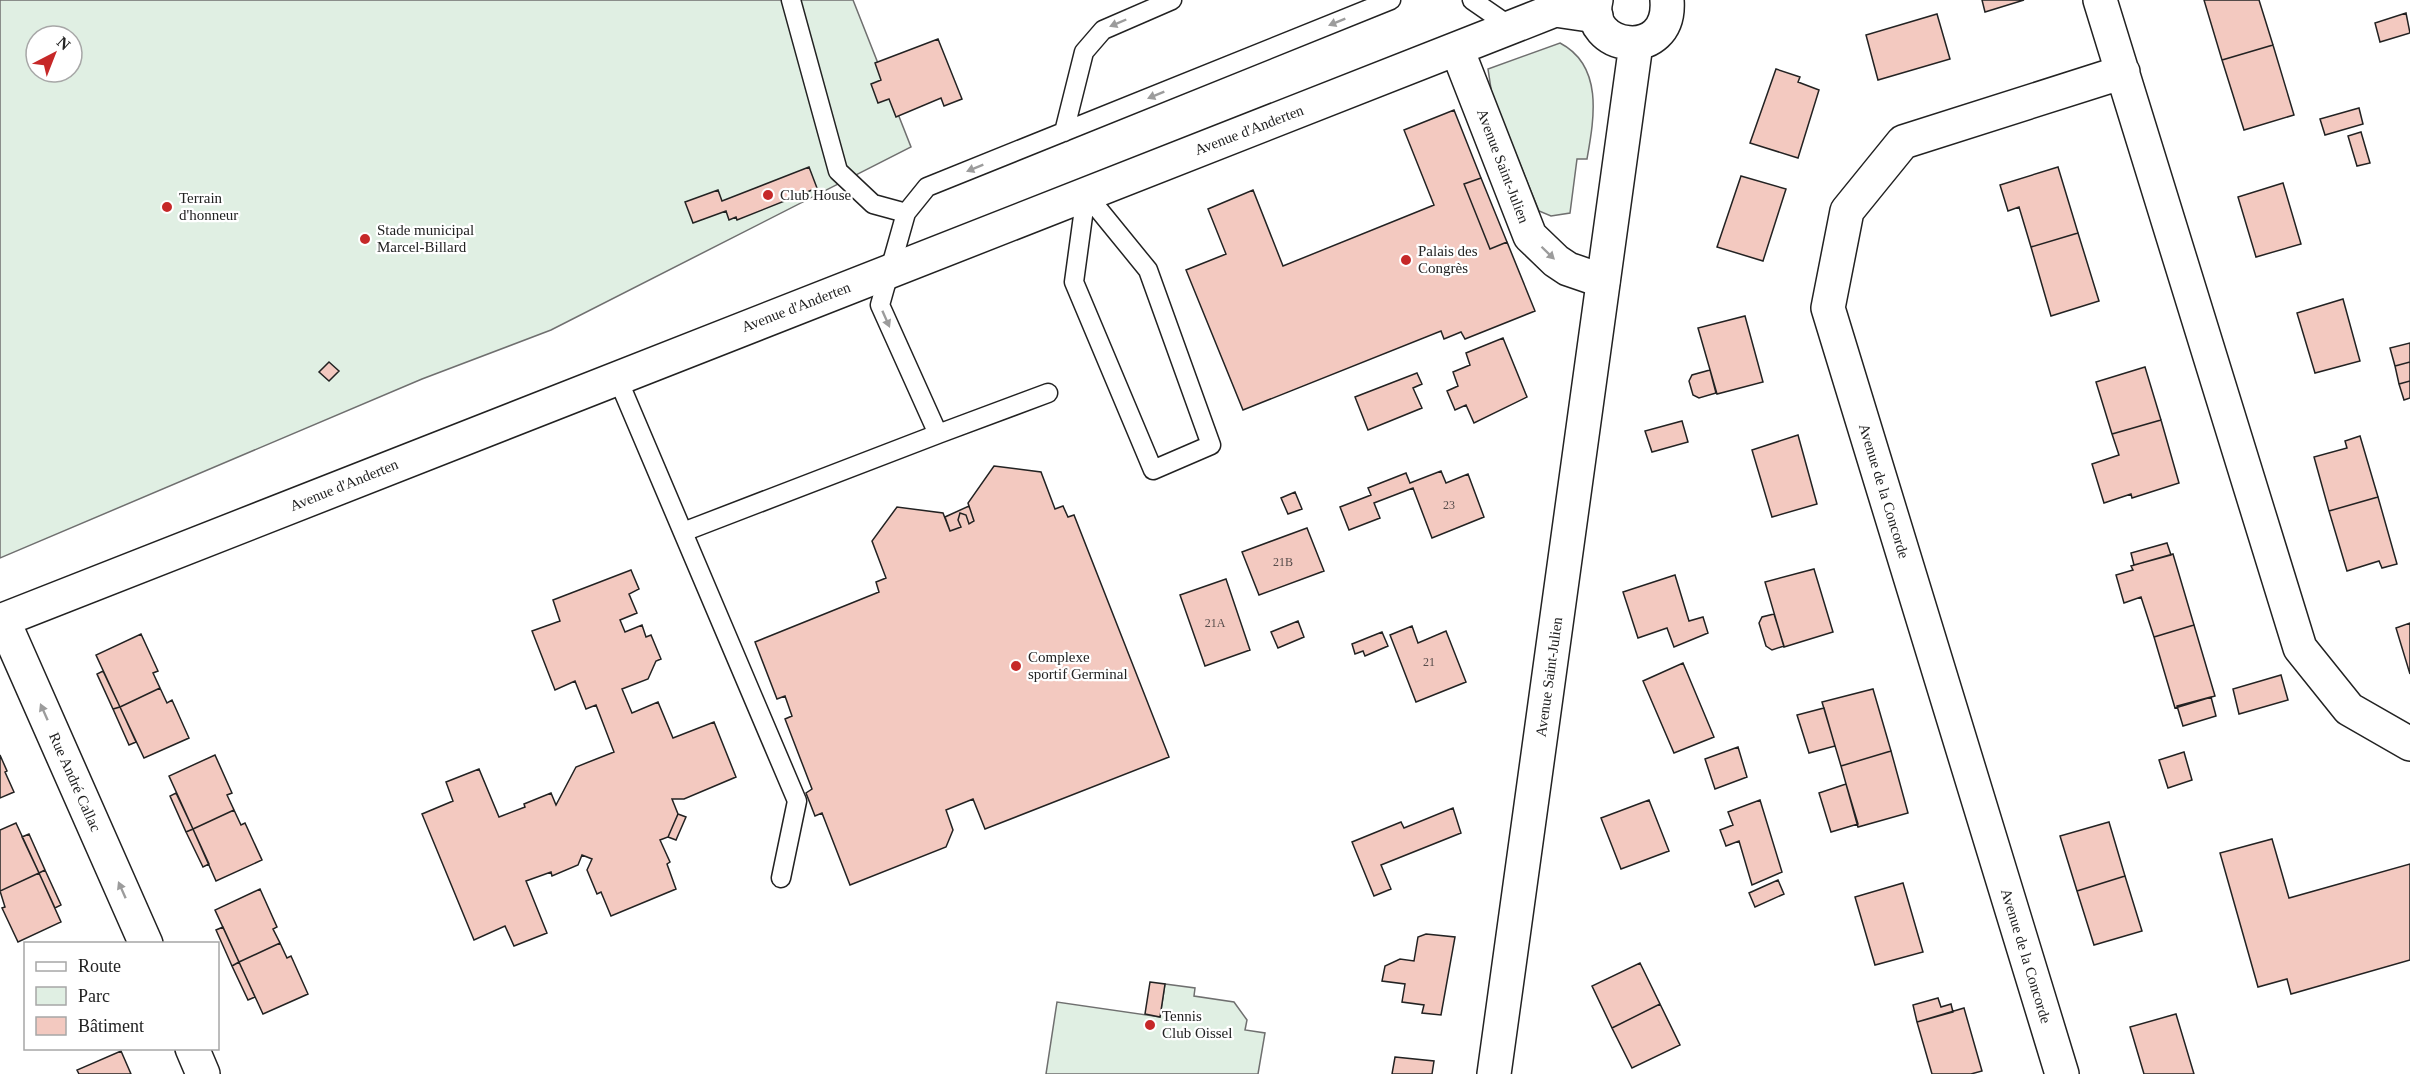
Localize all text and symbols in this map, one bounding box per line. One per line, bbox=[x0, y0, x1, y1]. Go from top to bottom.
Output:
one-way arrow bbox=[1327, 17, 1345, 27]
one-way arrow bbox=[1109, 19, 1127, 28]
north arrow bbox=[24, 24, 84, 84]
text: N bbox=[54, 33, 74, 54]
one-way arrow bbox=[1147, 91, 1165, 100]
street label: Avenue d'Anderten bbox=[1192, 102, 1306, 158]
street label: Avenue Saint-Julien bbox=[1474, 107, 1532, 226]
one-way arrow bbox=[966, 164, 984, 173]
place label: Club House bbox=[780, 187, 852, 203]
marker: Club House bbox=[761, 188, 775, 202]
place label: Terrain d'honneur bbox=[179, 190, 238, 223]
marker: Terrain d'honneur bbox=[160, 200, 174, 214]
place label: Stade municipal Marcel-Billard bbox=[377, 222, 474, 255]
marker: Stade municipal Marcel-Billard bbox=[358, 232, 372, 246]
place label: Palais des Congrès bbox=[1418, 243, 1478, 276]
one-way arrow bbox=[1541, 246, 1555, 260]
marker: Palais des Congrès bbox=[1399, 253, 1413, 267]
street label: Avenue d'Anderten bbox=[739, 279, 853, 335]
one-way arrow bbox=[882, 310, 891, 327]
street label: Avenue de la Concorde bbox=[1856, 422, 1912, 561]
street label: Avenue d'Anderten bbox=[288, 456, 401, 514]
house number: 23 bbox=[1443, 498, 1455, 512]
house number: 21B bbox=[1273, 555, 1293, 569]
house number: 21A bbox=[1205, 616, 1226, 630]
street label: Avenue Saint-Julien bbox=[1533, 616, 1565, 738]
place label: Complexe sportif Germinal bbox=[1028, 649, 1128, 682]
house number: 21 bbox=[1423, 655, 1435, 669]
marker: Complexe sportif Germinal bbox=[1009, 659, 1023, 673]
one-way arrow bbox=[39, 703, 48, 720]
street label: Rue André Callac bbox=[46, 730, 104, 834]
one-way arrow bbox=[117, 881, 127, 899]
street label: Avenue de la Concorde bbox=[1998, 887, 2054, 1026]
legend bbox=[24, 942, 219, 1050]
text: Route bbox=[78, 956, 121, 976]
text: Parc bbox=[78, 986, 110, 1006]
place label: Tennis Club Oissel bbox=[1162, 1008, 1232, 1041]
text: Bâtiment bbox=[78, 1016, 144, 1036]
marker: Tennis Club Oissel bbox=[1143, 1018, 1157, 1032]

